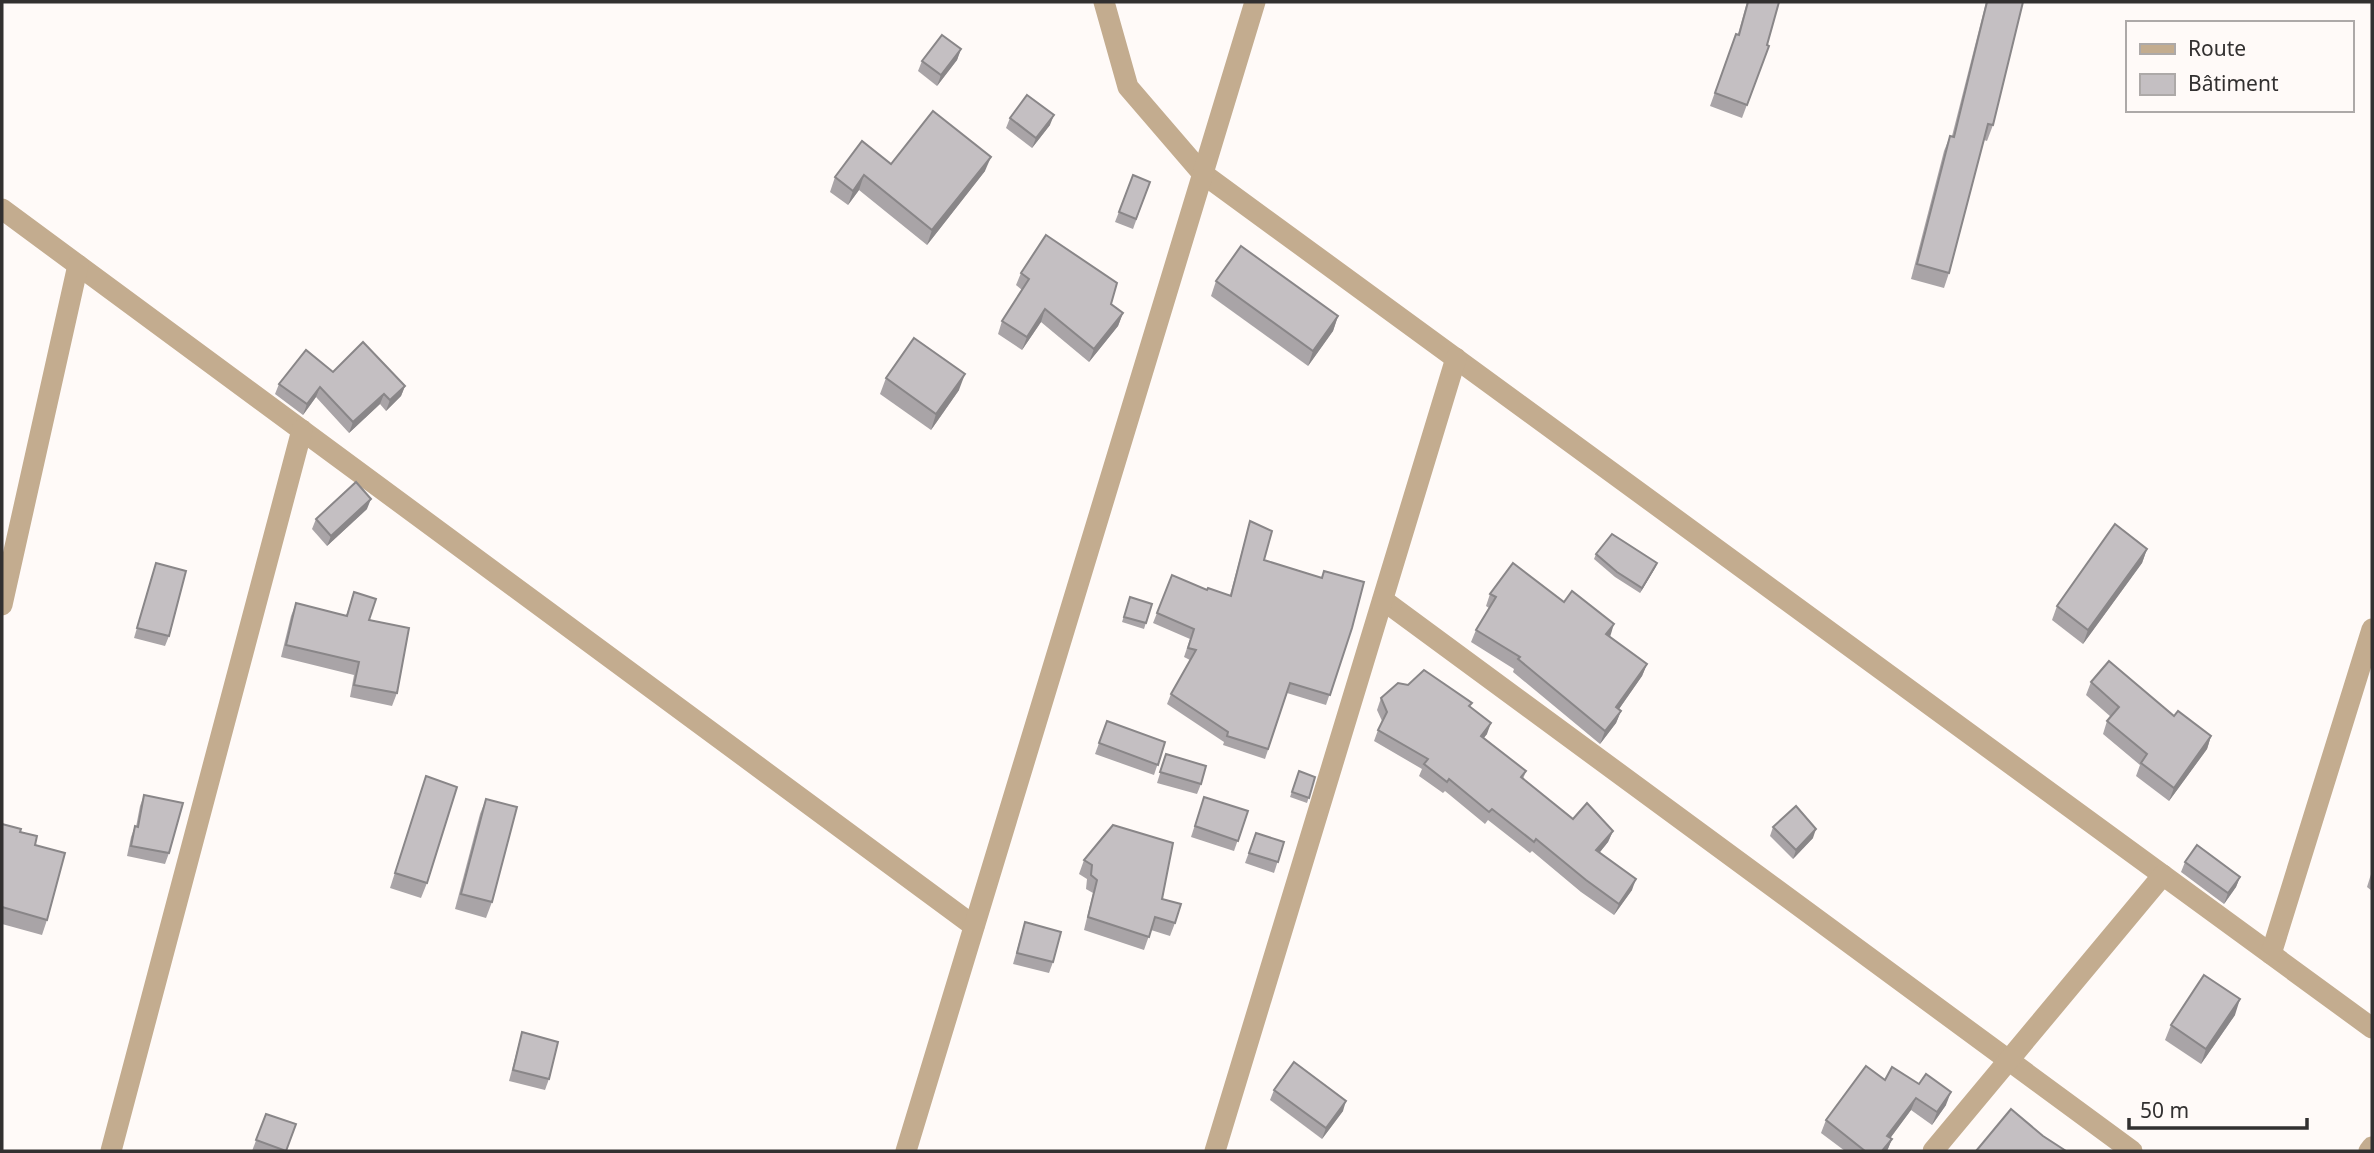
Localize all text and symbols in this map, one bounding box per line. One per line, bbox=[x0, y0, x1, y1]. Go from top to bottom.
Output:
legend bbox=[2126, 21, 2353, 112]
text: Route bbox=[2188, 34, 2246, 62]
text: Bâtiment bbox=[2188, 69, 2279, 97]
scale bar bbox=[2129, 1086, 2308, 1130]
text: 50 m bbox=[2140, 1096, 2189, 1124]

